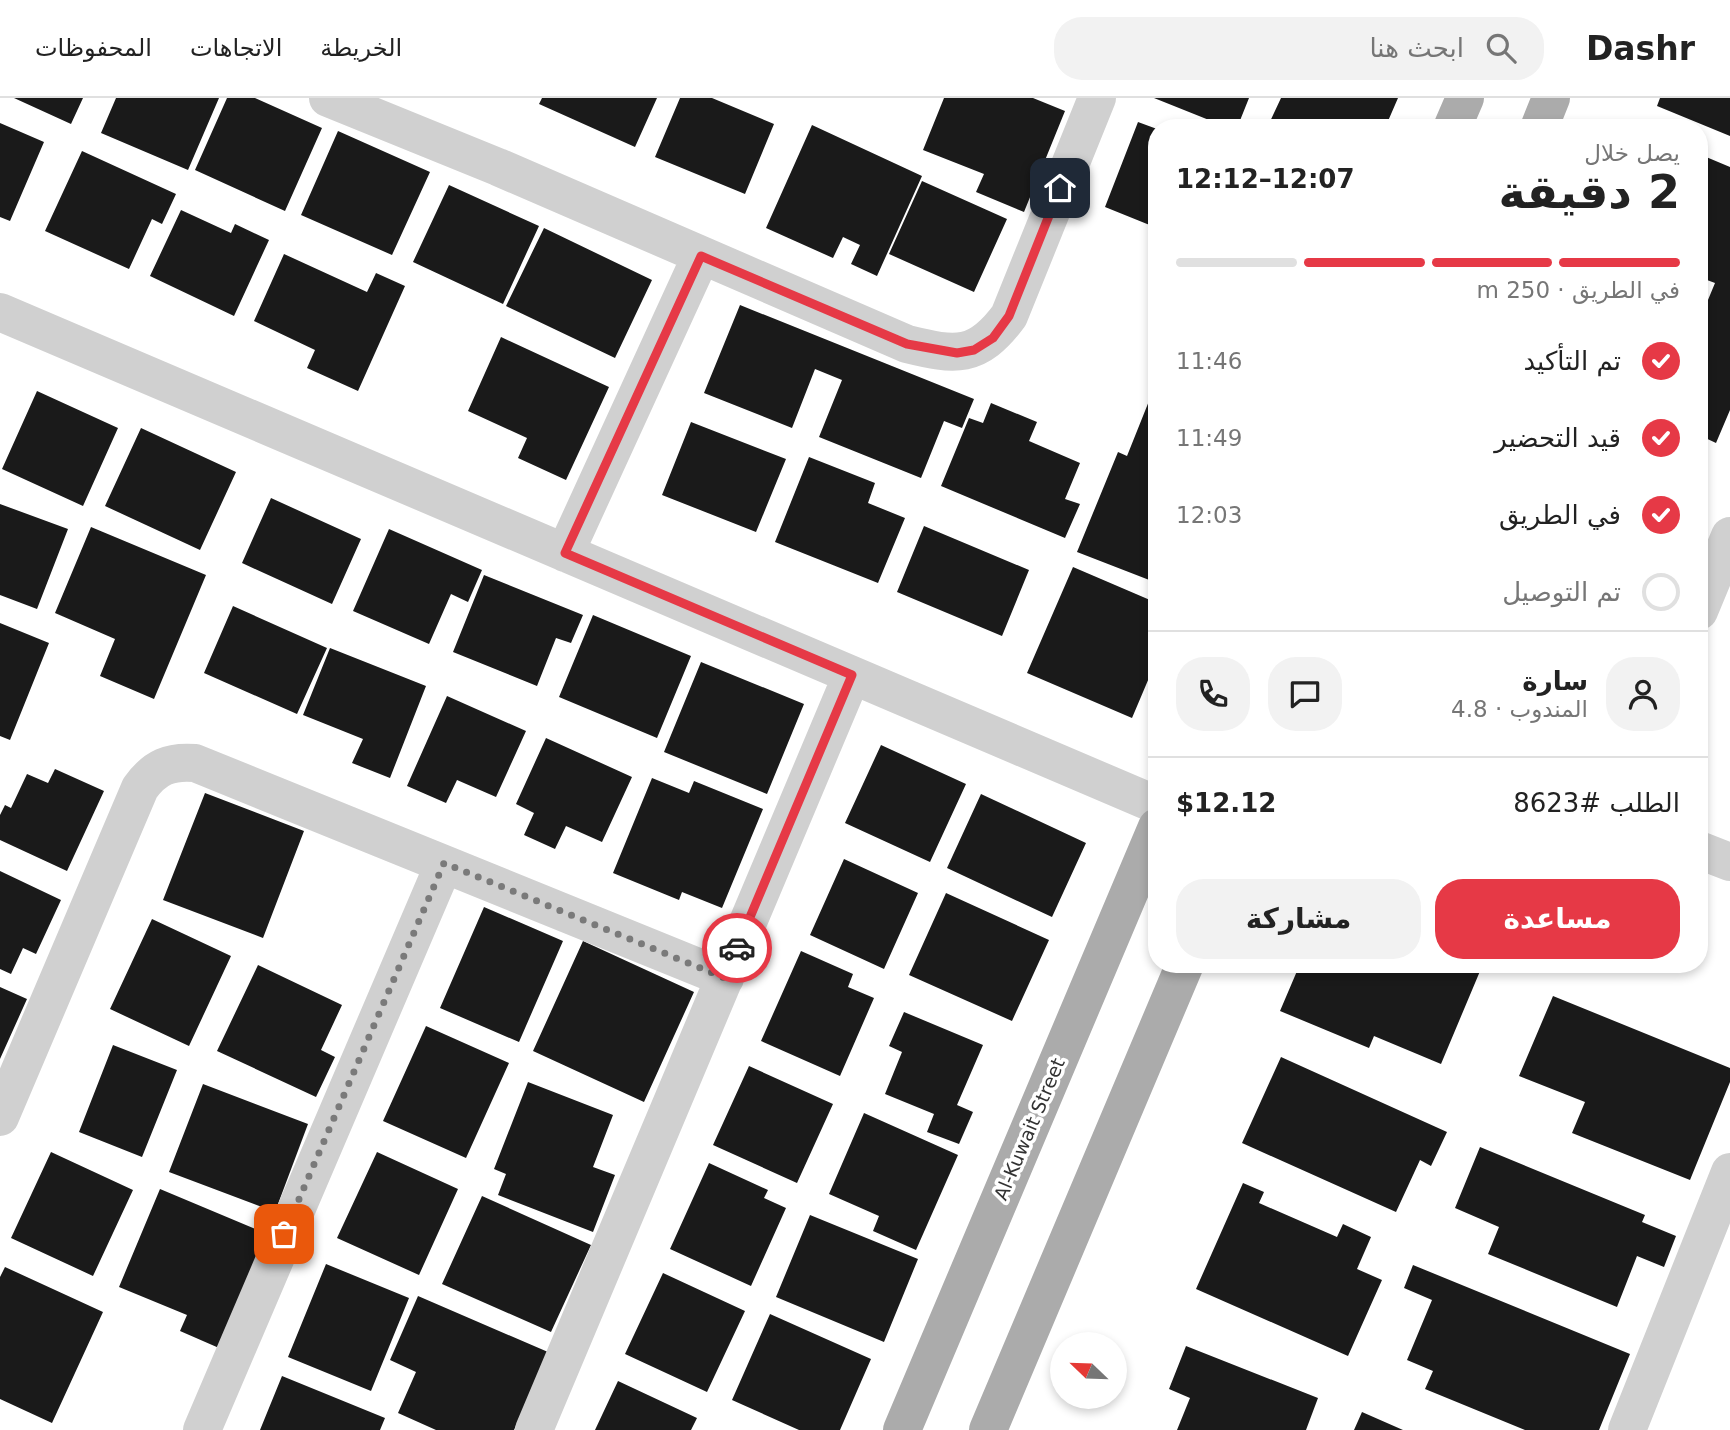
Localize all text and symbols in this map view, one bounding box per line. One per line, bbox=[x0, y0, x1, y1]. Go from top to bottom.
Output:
search box bbox=[1054, 17, 1544, 80]
icon: search bbox=[1482, 29, 1520, 67]
text: Dashr bbox=[1586, 29, 1695, 68]
text: ابحث هنا bbox=[1369, 33, 1464, 63]
text: المحفوظات bbox=[35, 34, 152, 62]
text: الاتجاهات bbox=[190, 34, 282, 62]
text: الخريطة bbox=[320, 34, 402, 62]
text: يصل خلال bbox=[1584, 140, 1680, 166]
pin bbox=[1030, 158, 1090, 218]
text: 12:07–12:12 bbox=[1176, 164, 1355, 194]
text: 2 دقيقة bbox=[1498, 165, 1680, 219]
icon: home bbox=[1041, 169, 1079, 207]
text: في الطريق · 250 m bbox=[1476, 277, 1680, 303]
icon: check bbox=[1642, 342, 1680, 380]
text: تم التأكيد bbox=[1523, 346, 1621, 376]
text: 11:46 bbox=[1176, 348, 1242, 374]
icon: check bbox=[1642, 419, 1680, 457]
text: قيد التحضير bbox=[1494, 423, 1621, 453]
text: 11:49 bbox=[1176, 425, 1242, 451]
icon: check bbox=[1642, 496, 1680, 534]
text: في الطريق bbox=[1499, 500, 1621, 530]
text: 12:03 bbox=[1176, 502, 1242, 528]
text: تم التوصيل bbox=[1502, 577, 1621, 607]
button: phone bbox=[1176, 657, 1250, 731]
button: chat bbox=[1268, 657, 1342, 731]
button: person bbox=[1606, 657, 1680, 731]
text: سارة bbox=[1522, 666, 1588, 696]
text: المندوب · 4.8 bbox=[1451, 696, 1588, 722]
text: $12.12 bbox=[1176, 788, 1276, 818]
text: الطلب #8623 bbox=[1513, 788, 1680, 818]
button: مشاركة bbox=[1176, 879, 1421, 959]
button: مساعدة bbox=[1435, 879, 1680, 959]
courier bbox=[702, 913, 772, 983]
icon: car bbox=[718, 929, 756, 967]
street label: Al-Kuwait Street bbox=[989, 1055, 1069, 1203]
pin bbox=[254, 1204, 314, 1264]
icon: bag bbox=[265, 1215, 303, 1253]
north arrow bbox=[1050, 1332, 1127, 1409]
map controls bbox=[1050, 1332, 1127, 1409]

